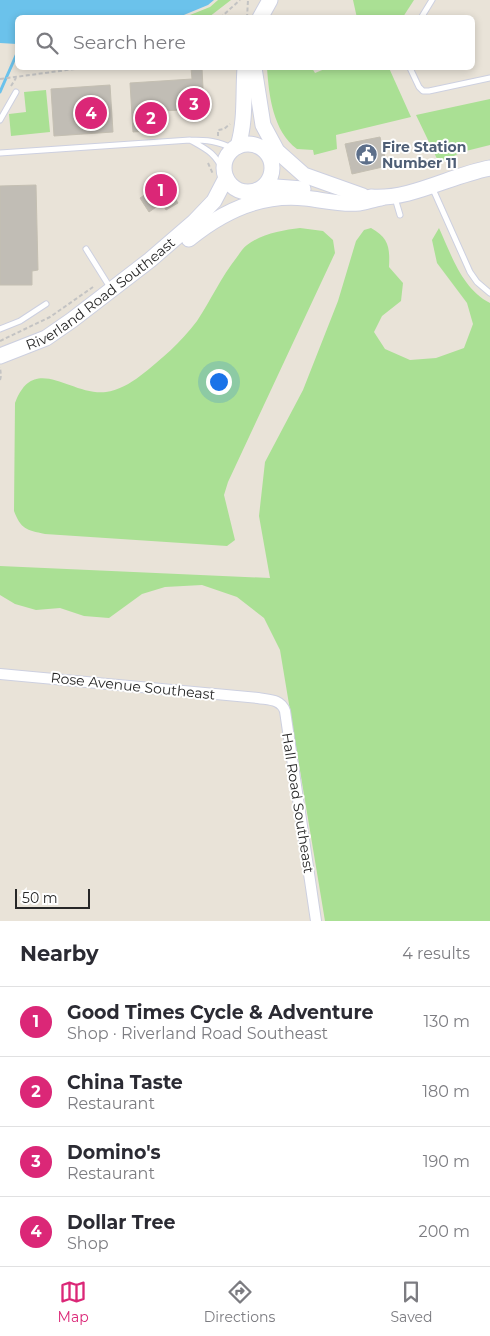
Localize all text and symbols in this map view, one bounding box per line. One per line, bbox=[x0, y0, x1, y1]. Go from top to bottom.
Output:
search box bbox=[15, 15, 475, 70]
icon: search bbox=[33, 29, 61, 57]
text: Search here bbox=[73, 31, 186, 54]
pin: 3 bbox=[178, 85, 210, 123]
pin: 4 bbox=[75, 94, 107, 132]
pin: 2 bbox=[135, 99, 167, 137]
place label: Fire Station Number 11 bbox=[382, 138, 466, 172]
public building icon: Fire Station Number 11 bbox=[354, 143, 378, 167]
pin: 1 bbox=[145, 171, 177, 209]
street label: Riverland Road Southeast bbox=[23, 233, 179, 354]
your location bbox=[206, 369, 232, 395]
street label: Rose Avenue Southeast bbox=[50, 668, 216, 704]
street label: Hall Road Southeast bbox=[278, 731, 318, 875]
scale bar bbox=[15, 886, 90, 909]
text: 50 m bbox=[22, 889, 58, 907]
text: Nearby bbox=[20, 941, 99, 966]
text: 4 results bbox=[402, 944, 470, 963]
text: Good Times Cycle & Adventure bbox=[67, 1001, 373, 1024]
text: 1 bbox=[33, 1012, 39, 1031]
text: 130 m bbox=[423, 1012, 470, 1031]
text: Shop · Riverland Road Southeast bbox=[67, 1024, 328, 1043]
text: China Taste bbox=[67, 1071, 183, 1094]
text: 2 bbox=[31, 1082, 41, 1101]
text: 180 m bbox=[422, 1082, 470, 1101]
text: Restaurant bbox=[67, 1094, 155, 1113]
text: Domino's bbox=[67, 1141, 161, 1164]
text: 3 bbox=[31, 1152, 41, 1171]
text: 190 m bbox=[423, 1152, 470, 1171]
text: Restaurant bbox=[67, 1164, 155, 1183]
text: Dollar Tree bbox=[67, 1211, 175, 1234]
text: 4 bbox=[30, 1222, 42, 1241]
text: 200 m bbox=[419, 1222, 470, 1241]
text: Shop bbox=[67, 1234, 109, 1253]
tab: Map bbox=[58, 1278, 89, 1326]
tab: Directions bbox=[204, 1278, 275, 1326]
tab: Saved bbox=[390, 1278, 432, 1326]

